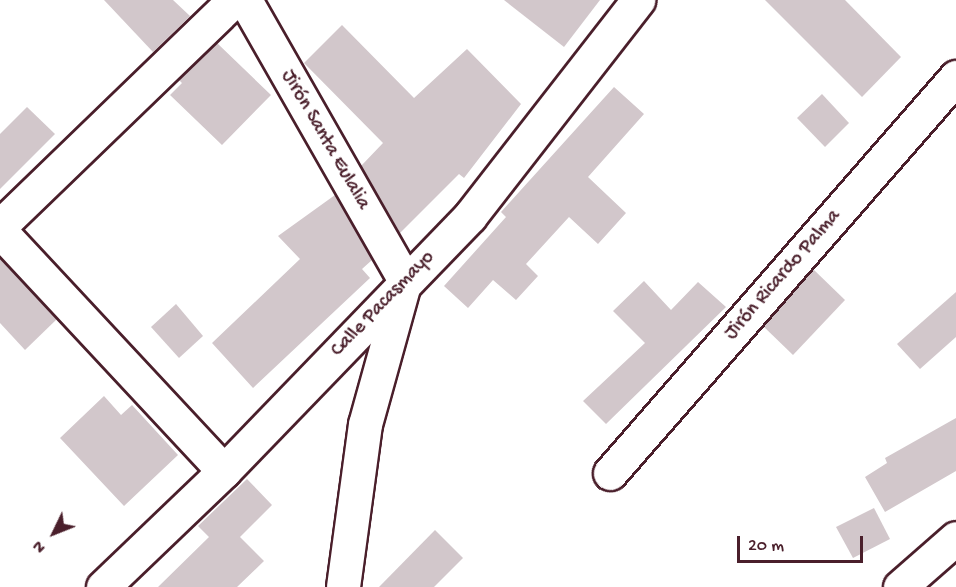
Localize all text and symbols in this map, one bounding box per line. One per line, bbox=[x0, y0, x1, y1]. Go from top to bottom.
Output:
street label: Jirón Santa Eulalia bbox=[275, 66, 375, 214]
street label: Jirón Ricardo Palma bbox=[720, 205, 846, 345]
street label: Calle Pacasmayo bbox=[326, 246, 440, 362]
north arrow bbox=[24, 503, 84, 563]
scale bar bbox=[740, 524, 866, 562]
text: N bbox=[30, 535, 51, 556]
text: 20 m bbox=[748, 536, 784, 557]

